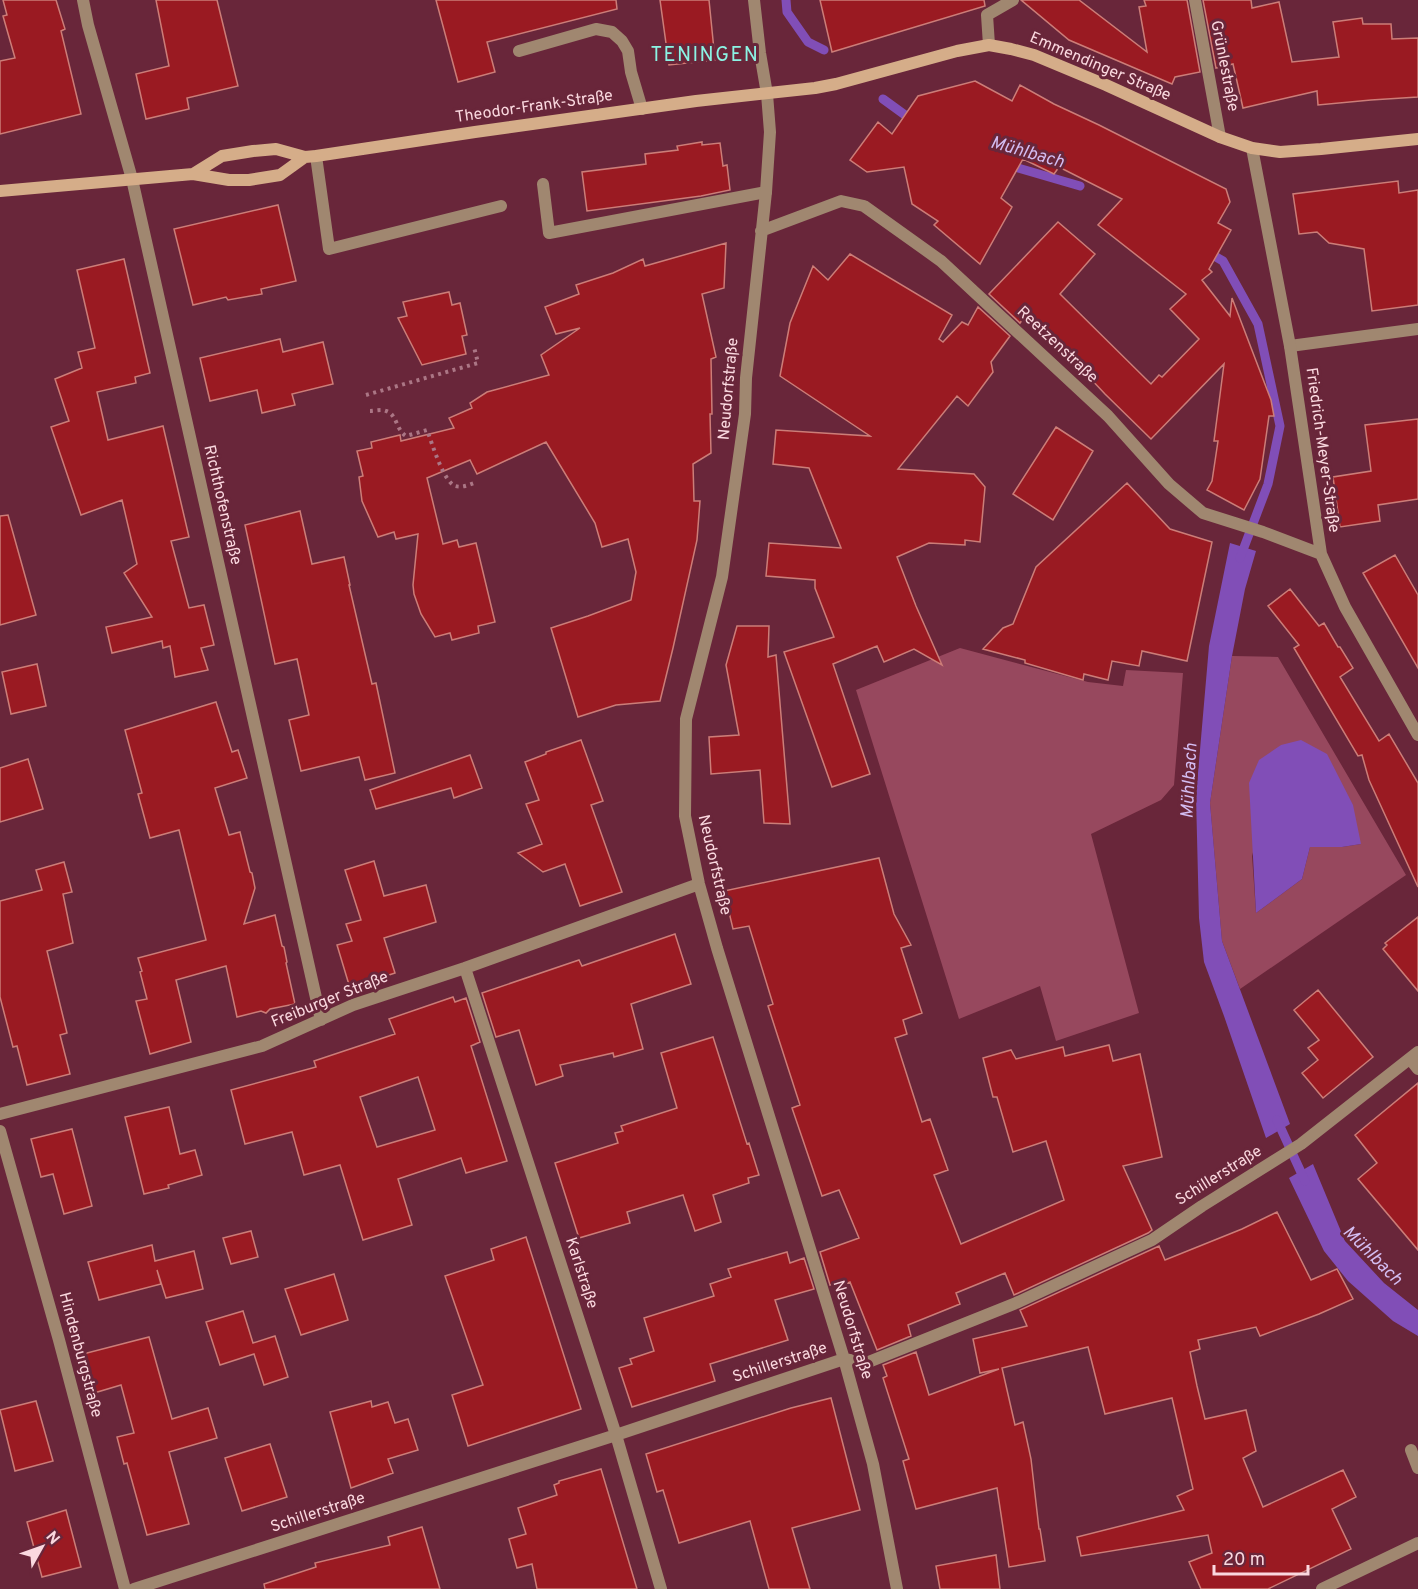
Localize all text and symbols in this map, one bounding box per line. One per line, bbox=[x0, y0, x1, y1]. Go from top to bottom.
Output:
street label: Grünlestraße bbox=[1205, 19, 1243, 113]
street label: Emmendinger Straße bbox=[1026, 28, 1174, 106]
district label: TENINGEN bbox=[650, 43, 760, 69]
street label: Theodor-Frank-Straße bbox=[454, 86, 614, 128]
water label: Mühlbach bbox=[987, 132, 1067, 175]
street label: Reetzenstraße bbox=[1012, 302, 1102, 388]
street label: Neudorfstraße bbox=[715, 337, 743, 441]
street label: Friedrich-Meyer-Straße bbox=[1301, 366, 1343, 534]
street label: Richthofenstraße bbox=[198, 443, 246, 567]
water label: Mühlbach bbox=[1177, 742, 1203, 819]
street label: Neudorfstraße bbox=[693, 813, 735, 917]
street label: Freiburger Straße bbox=[269, 967, 391, 1033]
street label: Schillerstraße bbox=[1172, 1142, 1266, 1210]
water label: Mühlbach bbox=[1337, 1221, 1407, 1291]
street label: Karlstraße bbox=[560, 1235, 602, 1311]
street label: Neudorfstraße bbox=[827, 1278, 877, 1382]
street label: Hindenburgstraße bbox=[54, 1290, 106, 1420]
street label: Schillerstraße bbox=[730, 1338, 830, 1388]
street label: Schillerstraße bbox=[268, 1488, 368, 1538]
north arrow bbox=[12, 1517, 72, 1577]
text: N bbox=[41, 1528, 63, 1549]
scale bar bbox=[1214, 1538, 1308, 1576]
text: 20 m bbox=[1223, 1549, 1265, 1572]

